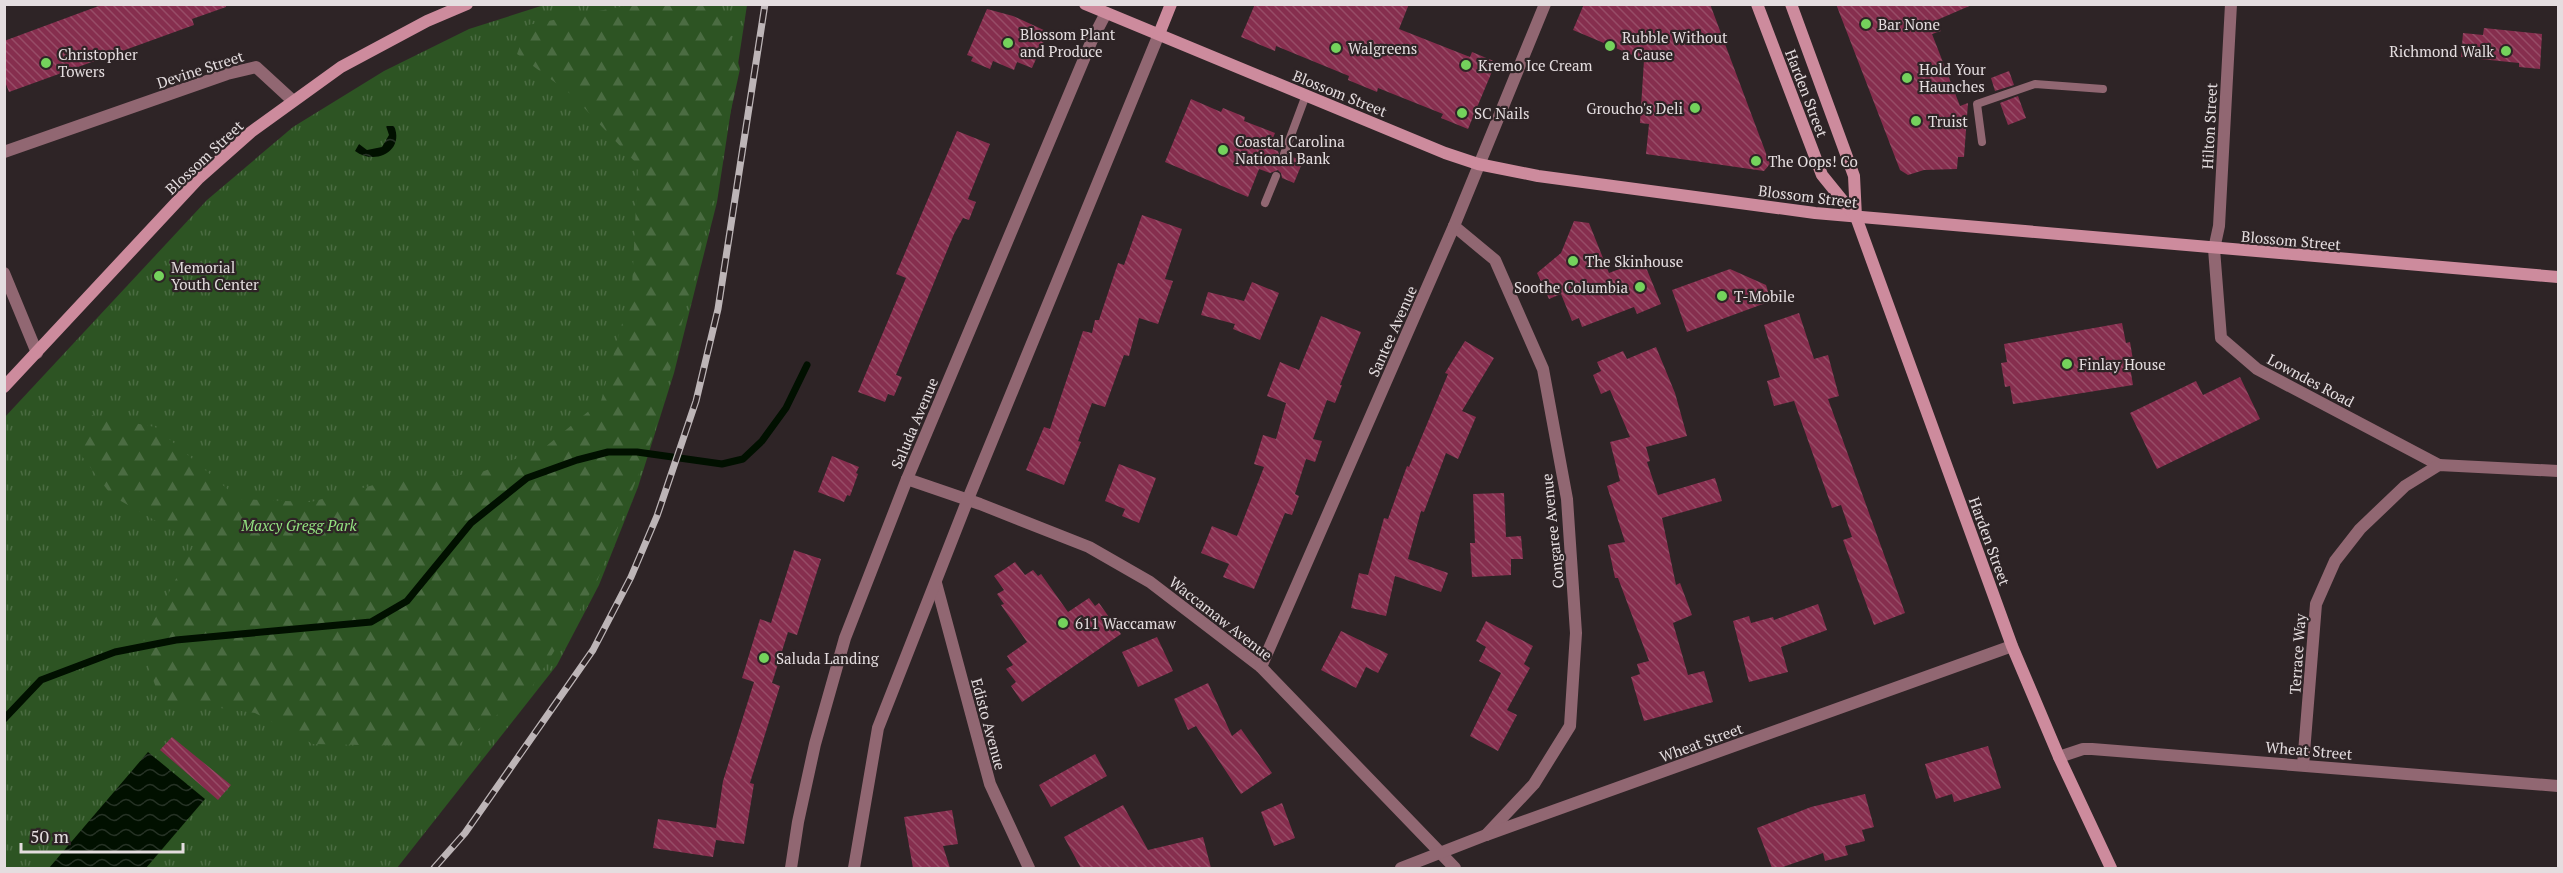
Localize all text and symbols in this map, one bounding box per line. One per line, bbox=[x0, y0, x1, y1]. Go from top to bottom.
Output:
place label: Bar None bbox=[1878, 14, 1940, 34]
marker: Bar None bbox=[1859, 17, 1873, 31]
place label: Blossom Plant and Produce bbox=[1020, 24, 1116, 61]
place label: Rubble Without a Cause bbox=[1622, 27, 1728, 64]
marker: Blossom Plant and Produce bbox=[1001, 36, 1015, 50]
place label: Walgreens bbox=[1348, 38, 1417, 58]
marker: Rubble Without a Cause bbox=[1603, 39, 1617, 53]
marker: Walgreens bbox=[1329, 41, 1343, 55]
place label: Richmond Walk bbox=[2389, 41, 2494, 61]
place label: Christopher Towers bbox=[58, 44, 138, 81]
marker: Richmond Walk bbox=[2499, 44, 2513, 58]
street label: Devine Street bbox=[154, 45, 246, 92]
street label: Harden Street bbox=[1781, 46, 1833, 140]
place label: Kremo Ice Cream bbox=[1478, 55, 1593, 75]
marker: Christopher Towers bbox=[39, 56, 53, 70]
marker: Kremo Ice Cream bbox=[1459, 58, 1473, 72]
place label: Hold Your Haunches bbox=[1919, 59, 1986, 96]
street label: Blossom Street bbox=[1290, 65, 1390, 121]
marker: Hold Your Haunches bbox=[1900, 71, 1914, 85]
street label: Hilton Street bbox=[2197, 82, 2221, 170]
place label: Groucho's Deli bbox=[1586, 98, 1683, 118]
marker: Groucho's Deli bbox=[1688, 101, 1702, 115]
place label: SC Nails bbox=[1474, 103, 1529, 123]
marker: SC Nails bbox=[1455, 106, 1469, 120]
place label: Truist bbox=[1928, 111, 1968, 131]
marker: Truist bbox=[1909, 114, 1923, 128]
street label: Blossom Street bbox=[161, 115, 248, 198]
place label: Coastal Carolina National Bank bbox=[1235, 131, 1345, 168]
marker: Coastal Carolina National Bank bbox=[1216, 143, 1230, 157]
place label: The Oops! Co bbox=[1768, 151, 1858, 171]
marker: The Oops! Co bbox=[1749, 154, 1763, 168]
street label: Blossom Street bbox=[1757, 180, 1859, 212]
street label: Blossom Street bbox=[2240, 226, 2342, 254]
place label: The Skinhouse bbox=[1585, 251, 1683, 271]
marker: The Skinhouse bbox=[1566, 254, 1580, 268]
place label: Memorial Youth Center bbox=[171, 257, 259, 294]
marker: Memorial Youth Center bbox=[152, 269, 166, 283]
place label: Soothe Columbia bbox=[1514, 277, 1628, 297]
marker: Soothe Columbia bbox=[1633, 280, 1647, 294]
street label: Santee Avenue bbox=[1363, 282, 1421, 380]
place label: T-Mobile bbox=[1734, 286, 1795, 306]
marker: T-Mobile bbox=[1715, 289, 1729, 303]
street label: Lowndes Road bbox=[2264, 349, 2358, 411]
place label: Finlay House bbox=[2079, 354, 2166, 374]
marker: Finlay House bbox=[2060, 357, 2074, 371]
street label: Saluda Avenue bbox=[886, 374, 942, 472]
street label: Congaree Avenue bbox=[1536, 473, 1568, 589]
street label: Harden Street bbox=[1965, 494, 2015, 588]
park label: Maxcy Gregg Park bbox=[240, 515, 358, 535]
street label: Waccamaw Avenue bbox=[1165, 571, 1277, 665]
street label: Terrace Way bbox=[2284, 612, 2310, 695]
place label: 611 Waccamaw bbox=[1075, 613, 1177, 633]
marker: 611 Waccamaw bbox=[1056, 616, 1070, 630]
place label: Saluda Landing bbox=[776, 648, 880, 668]
marker: Saluda Landing bbox=[757, 651, 771, 665]
street label: Edisto Avenue bbox=[967, 676, 1011, 772]
street label: Wheat Street bbox=[1657, 718, 1746, 766]
street label: Wheat Street bbox=[2265, 736, 2354, 764]
scale bar bbox=[21, 816, 183, 854]
text: 50 m bbox=[30, 824, 70, 848]

